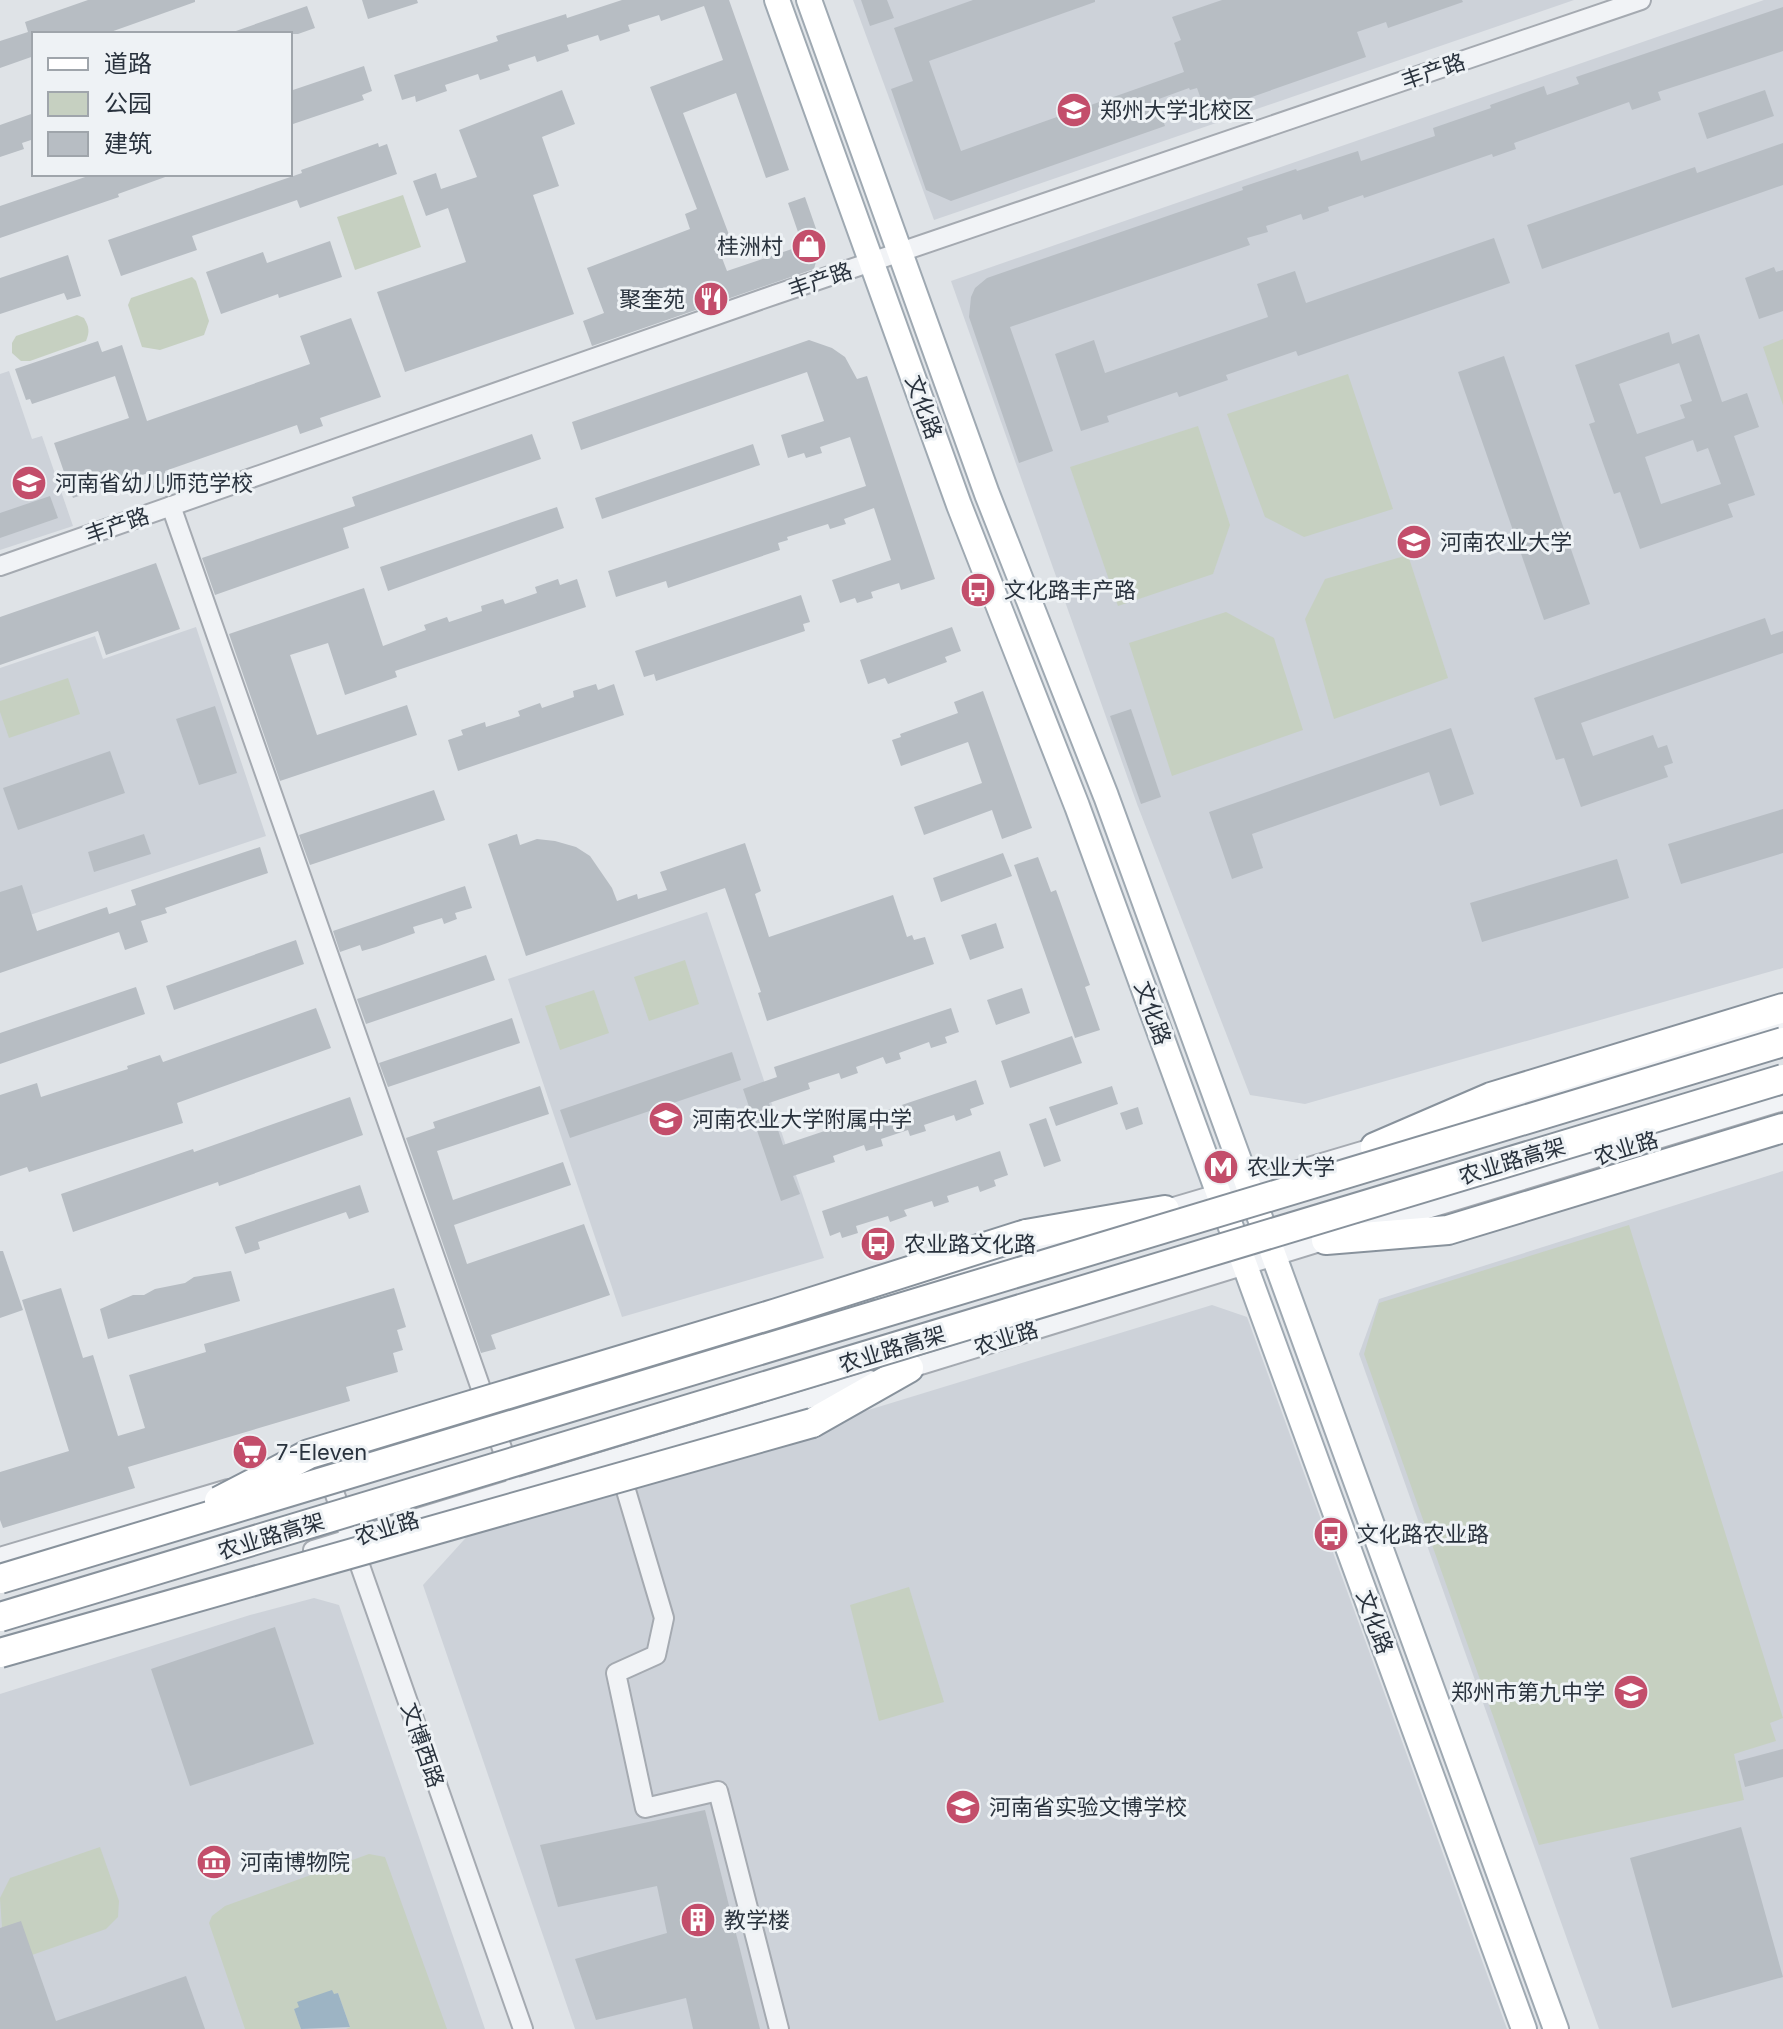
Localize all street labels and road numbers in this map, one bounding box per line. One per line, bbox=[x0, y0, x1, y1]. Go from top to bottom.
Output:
street label: 丰产路 bbox=[1398, 48, 1468, 94]
street label: 丰产路 bbox=[785, 257, 855, 303]
street label: 文化路 bbox=[900, 372, 948, 442]
street label: 丰产路 bbox=[82, 502, 152, 548]
street label: 文化路 bbox=[1129, 978, 1177, 1048]
street label: 农业路 bbox=[1591, 1126, 1661, 1170]
street label: 农业路高架 bbox=[1456, 1132, 1568, 1190]
street label: 农业路 bbox=[971, 1316, 1041, 1360]
street label: 农业路高架 bbox=[836, 1320, 948, 1378]
street label: 农业路 bbox=[352, 1506, 422, 1550]
street label: 农业路高架 bbox=[215, 1507, 327, 1565]
street label: 文化路 bbox=[1351, 1587, 1399, 1657]
street label: 文博西路 bbox=[396, 1699, 450, 1791]

